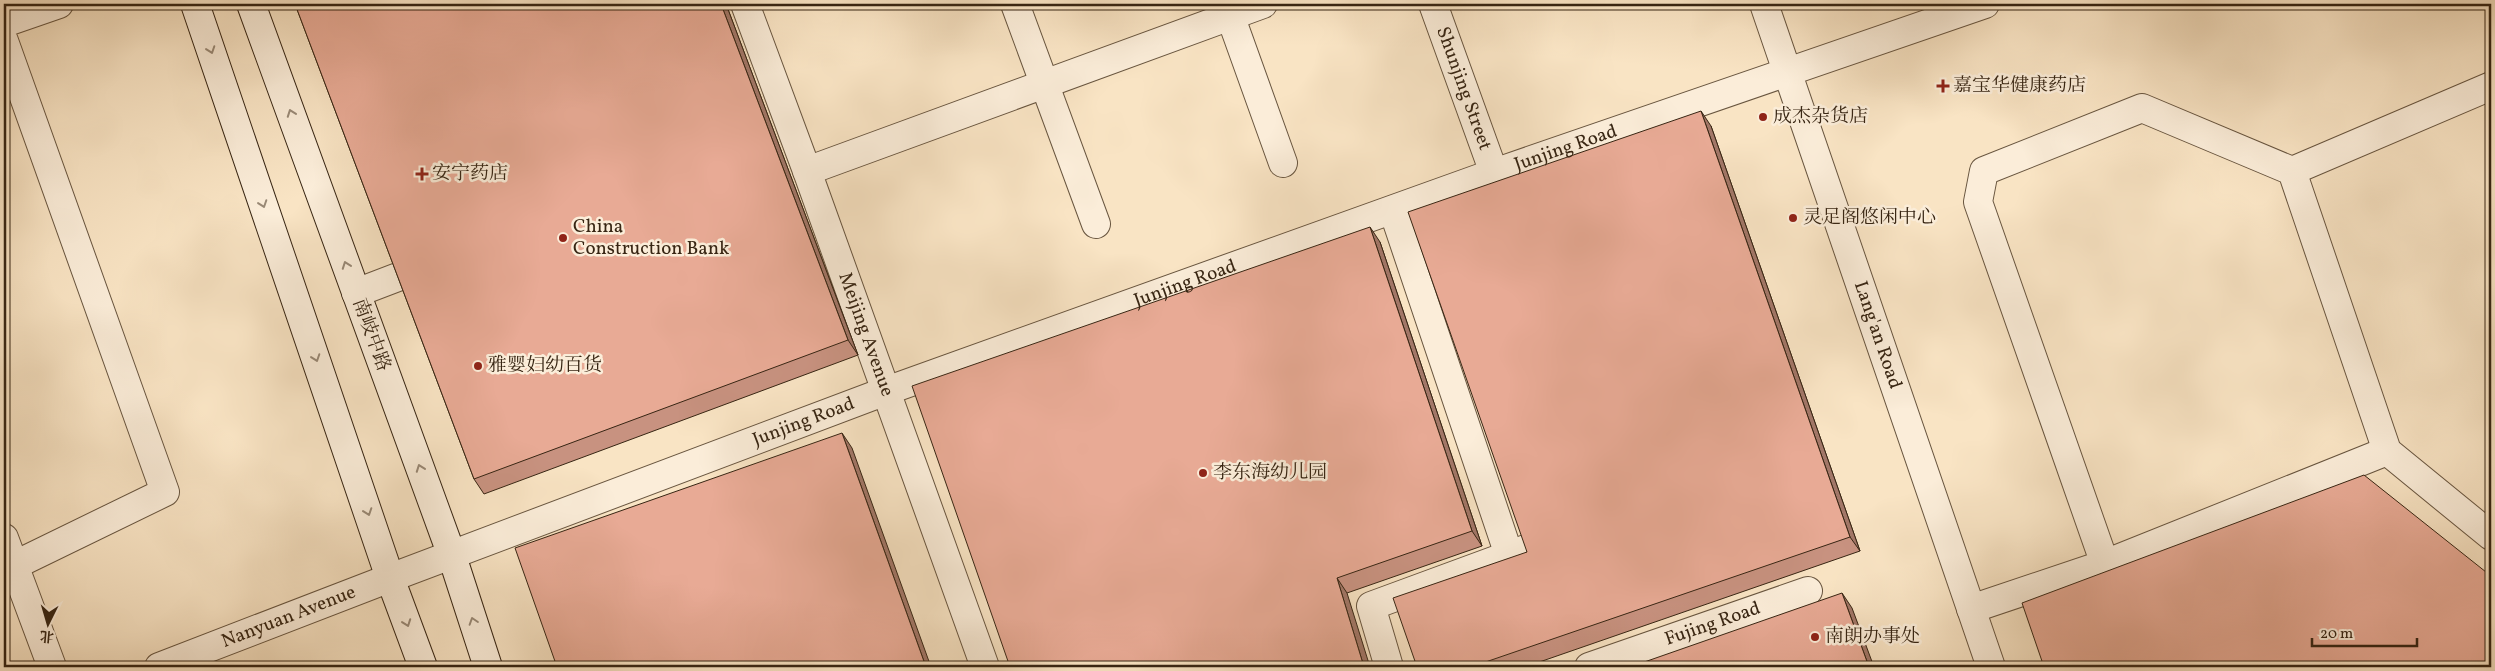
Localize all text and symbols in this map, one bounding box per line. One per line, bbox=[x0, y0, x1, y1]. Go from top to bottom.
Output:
street label: Shunjing Street bbox=[1429, 23, 1498, 154]
one-way arrow bbox=[205, 45, 215, 54]
place label: 嘉宝华健康药店 bbox=[1953, 73, 2086, 99]
marker: 嘉宝华健康药店 bbox=[1937, 80, 1949, 92]
place label: 成杰杂货店 bbox=[1773, 104, 1868, 130]
one-way arrow bbox=[287, 109, 297, 117]
marker: 成杰杂货店 bbox=[1757, 111, 1769, 123]
street label: Junjing Road bbox=[1511, 119, 1621, 178]
place label: 安宁药店 bbox=[432, 161, 508, 187]
marker: 安宁药店 bbox=[416, 168, 428, 180]
one-way arrow bbox=[257, 199, 267, 208]
place label: 灵足阁悠闲中心 bbox=[1803, 205, 1936, 231]
marker: 灵足阁悠闲中心 bbox=[1787, 212, 1799, 224]
place label: China Construction Bank bbox=[573, 214, 729, 262]
marker: China Construction Bank bbox=[557, 232, 569, 244]
street label: Junjing Road bbox=[1130, 253, 1240, 314]
one-way arrow bbox=[342, 262, 352, 270]
street label: Meijing Avenue bbox=[832, 269, 900, 400]
street label: Lang'an Road bbox=[1847, 278, 1908, 393]
street label: 南岐中路 bbox=[346, 295, 396, 375]
one-way arrow bbox=[310, 353, 320, 361]
place label: 雅婴妇幼百货 bbox=[488, 353, 602, 379]
marker: 雅婴妇幼百货 bbox=[472, 360, 484, 372]
street label: Junjing Road bbox=[749, 391, 858, 453]
place label: 李东海幼儿园 bbox=[1213, 460, 1327, 486]
one-way arrow bbox=[416, 464, 426, 472]
marker: 李东海幼儿园 bbox=[1197, 467, 1209, 479]
one-way arrow bbox=[362, 507, 372, 515]
street label: Nanyuan Avenue bbox=[218, 579, 360, 655]
street label: Fujing Road bbox=[1661, 595, 1764, 653]
north arrow bbox=[22, 598, 72, 648]
scale bar bbox=[2312, 616, 2418, 648]
one-way arrow bbox=[469, 617, 479, 626]
one-way arrow bbox=[401, 618, 411, 626]
place label: 南朗办事处 bbox=[1825, 624, 1920, 650]
text: 20 m bbox=[2320, 624, 2353, 645]
text: 北 bbox=[39, 625, 55, 646]
marker: 南朗办事处 bbox=[1809, 631, 1821, 643]

